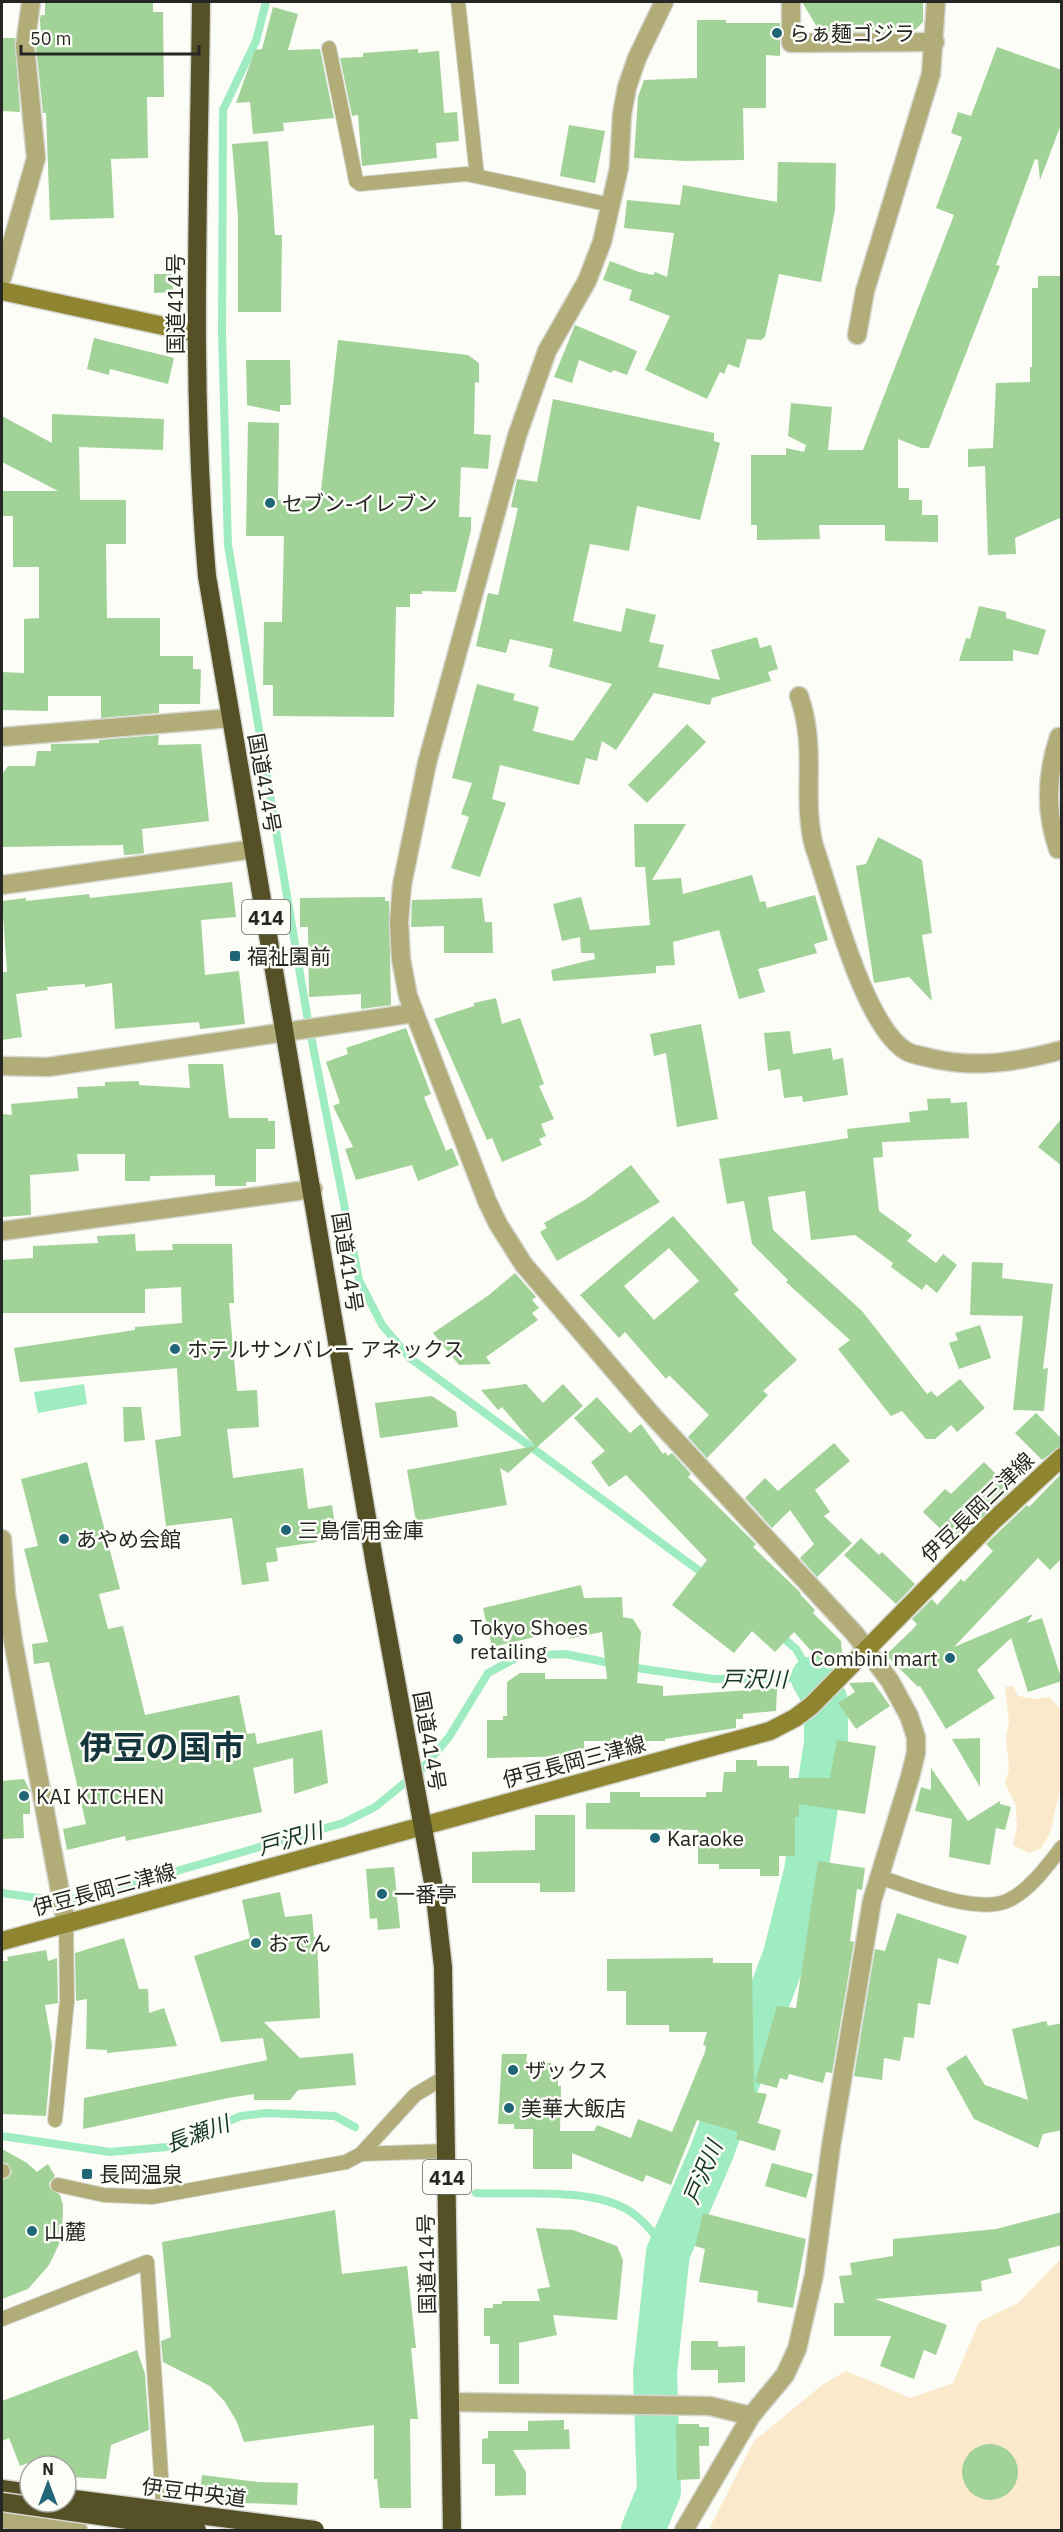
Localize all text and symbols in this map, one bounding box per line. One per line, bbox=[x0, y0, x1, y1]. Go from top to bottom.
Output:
scale bar bbox=[21, 18, 200, 56]
place label: らぁ麺ゴジラ bbox=[789, 19, 915, 47]
marker: らぁ麺ゴジラ bbox=[770, 26, 784, 40]
text: 50 m bbox=[30, 27, 72, 50]
street label: 国道414号 bbox=[161, 254, 189, 354]
place label: セブン-イレブン bbox=[282, 489, 437, 517]
marker: セブン-イレブン bbox=[263, 496, 277, 510]
street label: 国道414号 bbox=[242, 731, 288, 835]
road number: 414 bbox=[242, 900, 290, 934]
place label: 福祉園前 bbox=[247, 942, 331, 970]
marker: 福祉園前 bbox=[228, 949, 242, 963]
street label: 国道414号 bbox=[326, 1210, 370, 1314]
place label: ホテルサンバレー アネックス bbox=[187, 1335, 464, 1363]
marker: ホテルサンバレー アネックス bbox=[168, 1342, 182, 1356]
street label: 伊豆長岡三津線 bbox=[914, 1446, 1040, 1568]
place label: 三島信用金庫 bbox=[298, 1516, 424, 1544]
marker: 三島信用金庫 bbox=[279, 1523, 293, 1537]
place label: あやめ会館 bbox=[76, 1525, 181, 1553]
marker: あやめ会館 bbox=[57, 1532, 71, 1546]
place label: Tokyo Shoes retailing bbox=[470, 1613, 588, 1665]
marker: Tokyo Shoes retailing bbox=[451, 1632, 465, 1646]
place label: Combini mart bbox=[811, 1644, 938, 1672]
marker: Combini mart bbox=[943, 1651, 957, 1665]
water label: 戸沢川 bbox=[721, 1664, 789, 1693]
street label: 国道414号 bbox=[407, 1689, 453, 1793]
district label: 伊豆の国市 bbox=[80, 1725, 245, 1768]
street label: 伊豆長岡三津線 bbox=[499, 1728, 649, 1794]
place label: KAI KITCHEN bbox=[36, 1782, 164, 1810]
marker: KAI KITCHEN bbox=[17, 1789, 31, 1803]
water label: 戸沢川 bbox=[254, 1814, 328, 1861]
place label: Karaoke bbox=[667, 1824, 744, 1852]
marker: Karaoke bbox=[648, 1831, 662, 1845]
street label: 伊豆長岡三津線 bbox=[29, 1856, 179, 1922]
place label: 一番亭 bbox=[394, 1880, 457, 1908]
marker: 一番亭 bbox=[375, 1887, 389, 1901]
place label: おでん bbox=[268, 1929, 331, 1957]
marker: おでん bbox=[249, 1936, 263, 1950]
place label: ザックス bbox=[525, 2056, 608, 2084]
marker: ザックス bbox=[506, 2063, 520, 2077]
place label: 美華大飯店 bbox=[521, 2094, 626, 2122]
marker: 美華大飯店 bbox=[502, 2101, 516, 2115]
water label: 長瀬川 bbox=[161, 2107, 235, 2158]
water label: 戸沢川 bbox=[676, 2134, 729, 2208]
place label: 長岡温泉 bbox=[99, 2160, 183, 2188]
road number: 414 bbox=[423, 2160, 471, 2194]
marker: 長岡温泉 bbox=[80, 2167, 94, 2181]
street label: 国道414号 bbox=[411, 2213, 441, 2315]
place label: 山麓 bbox=[44, 2217, 86, 2245]
marker: 山麓 bbox=[25, 2224, 39, 2238]
north arrow bbox=[18, 2454, 78, 2514]
text: N bbox=[42, 2459, 54, 2479]
street label: 伊豆中央道 bbox=[140, 2472, 248, 2512]

